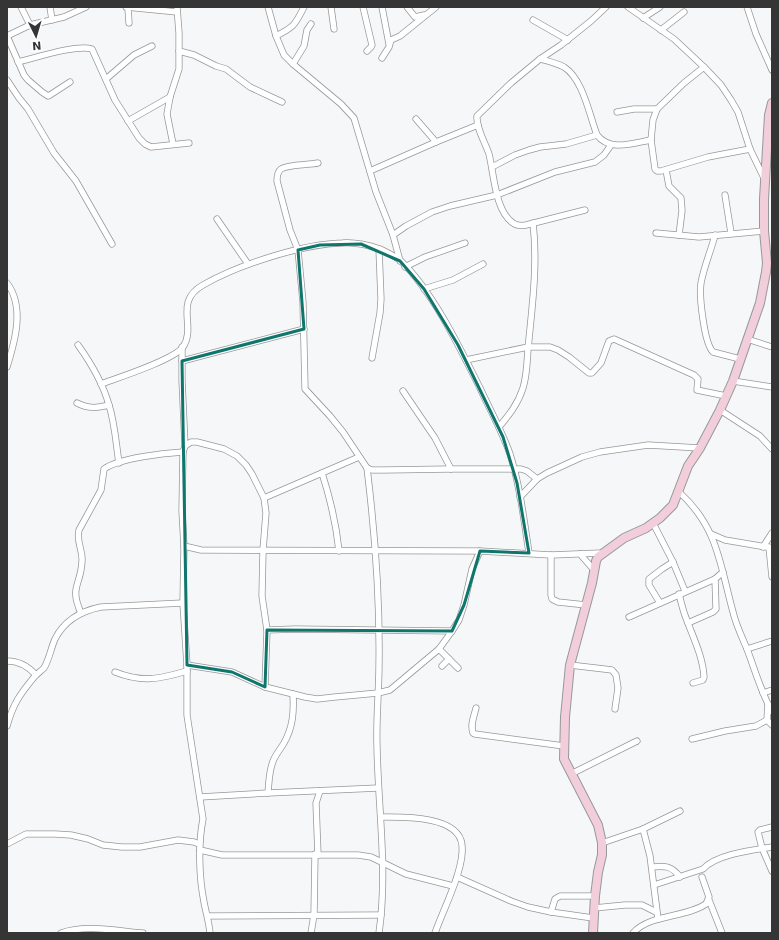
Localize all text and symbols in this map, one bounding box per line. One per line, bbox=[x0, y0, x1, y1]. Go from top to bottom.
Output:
north arrow bbox=[16, 16, 56, 56]
text: N bbox=[32, 39, 42, 52]

